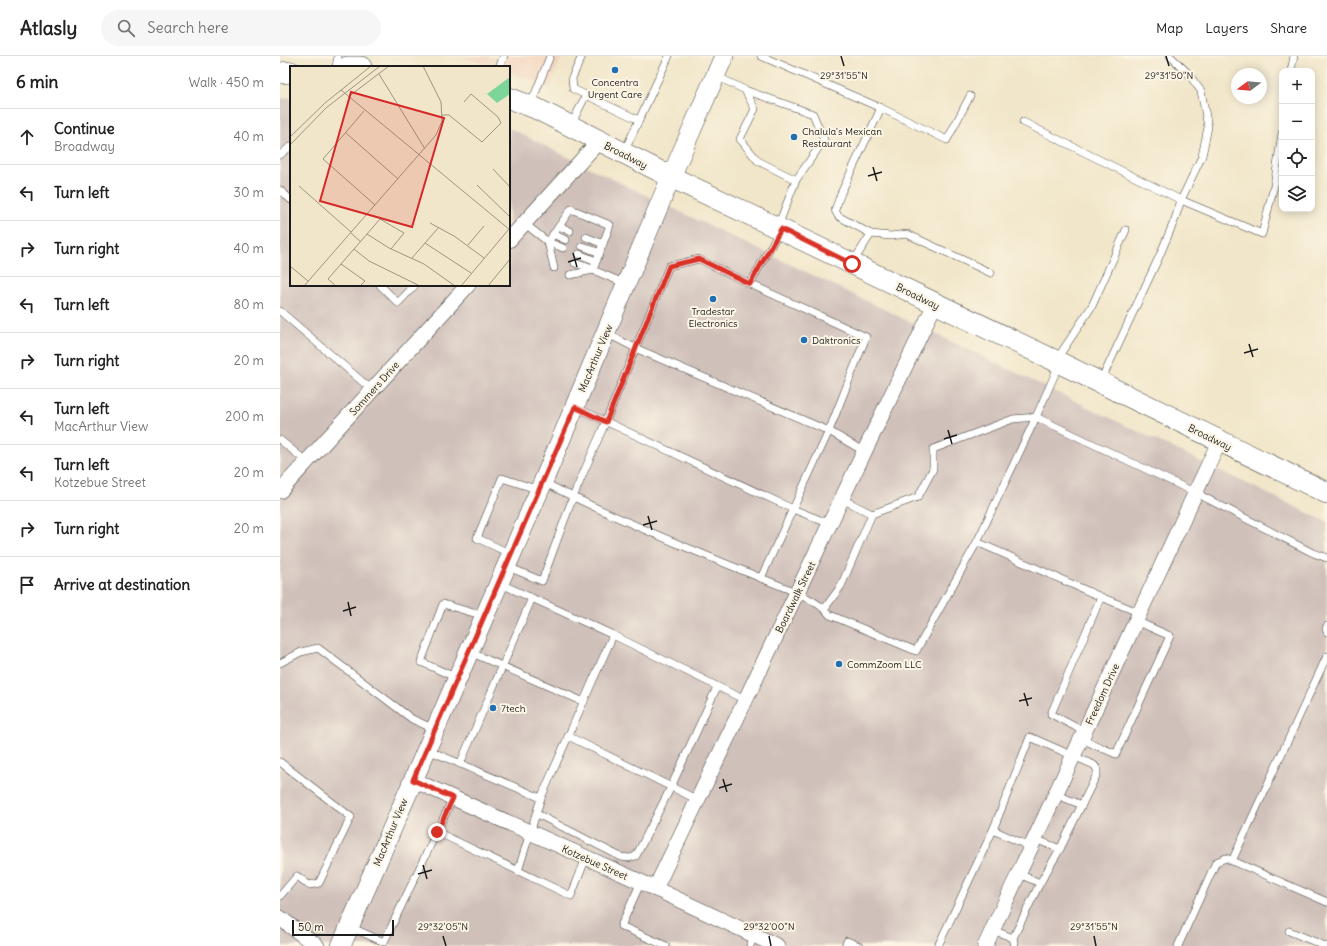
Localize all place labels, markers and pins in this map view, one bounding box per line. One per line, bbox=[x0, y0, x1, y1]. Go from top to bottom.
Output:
marker: Concentra Urgent Care bbox=[610, 65, 620, 75]
place label: Concentra Urgent Care bbox=[588, 76, 642, 101]
place label: Chalula's Mexican Restaurant bbox=[802, 125, 882, 150]
marker: Chalula's Mexican Restaurant bbox=[789, 132, 799, 142]
marker: Tradestar Electronics bbox=[708, 294, 718, 304]
place label: Tradestar Electronics bbox=[688, 305, 738, 330]
place label: Daktronics bbox=[812, 334, 861, 347]
marker: Daktronics bbox=[799, 335, 809, 345]
place label: CommZoom LLC bbox=[847, 658, 922, 671]
marker: CommZoom LLC bbox=[834, 659, 844, 669]
place label: 7tech bbox=[501, 702, 526, 715]
marker: 7tech bbox=[488, 703, 498, 713]

